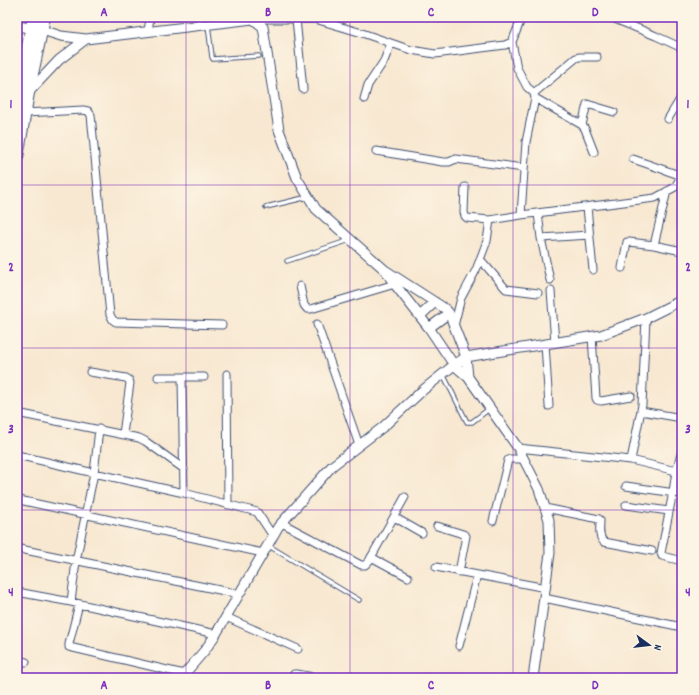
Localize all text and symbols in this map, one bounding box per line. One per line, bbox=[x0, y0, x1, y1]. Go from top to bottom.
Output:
text: A bbox=[100, 4, 108, 23]
text: B bbox=[265, 4, 271, 23]
text: C bbox=[428, 4, 435, 23]
text: D bbox=[592, 4, 599, 23]
text: 1 bbox=[10, 96, 13, 115]
text: 1 bbox=[687, 96, 690, 115]
text: 2 bbox=[8, 259, 14, 278]
text: 2 bbox=[685, 259, 691, 278]
text: 3 bbox=[8, 421, 14, 440]
text: 3 bbox=[685, 421, 691, 440]
text: 4 bbox=[8, 584, 14, 603]
text: 4 bbox=[685, 584, 691, 603]
north arrow bbox=[629, 625, 669, 665]
text: N bbox=[648, 642, 665, 652]
text: A bbox=[100, 677, 108, 695]
text: B bbox=[265, 677, 271, 695]
text: C bbox=[428, 677, 435, 695]
text: D bbox=[592, 677, 599, 695]

